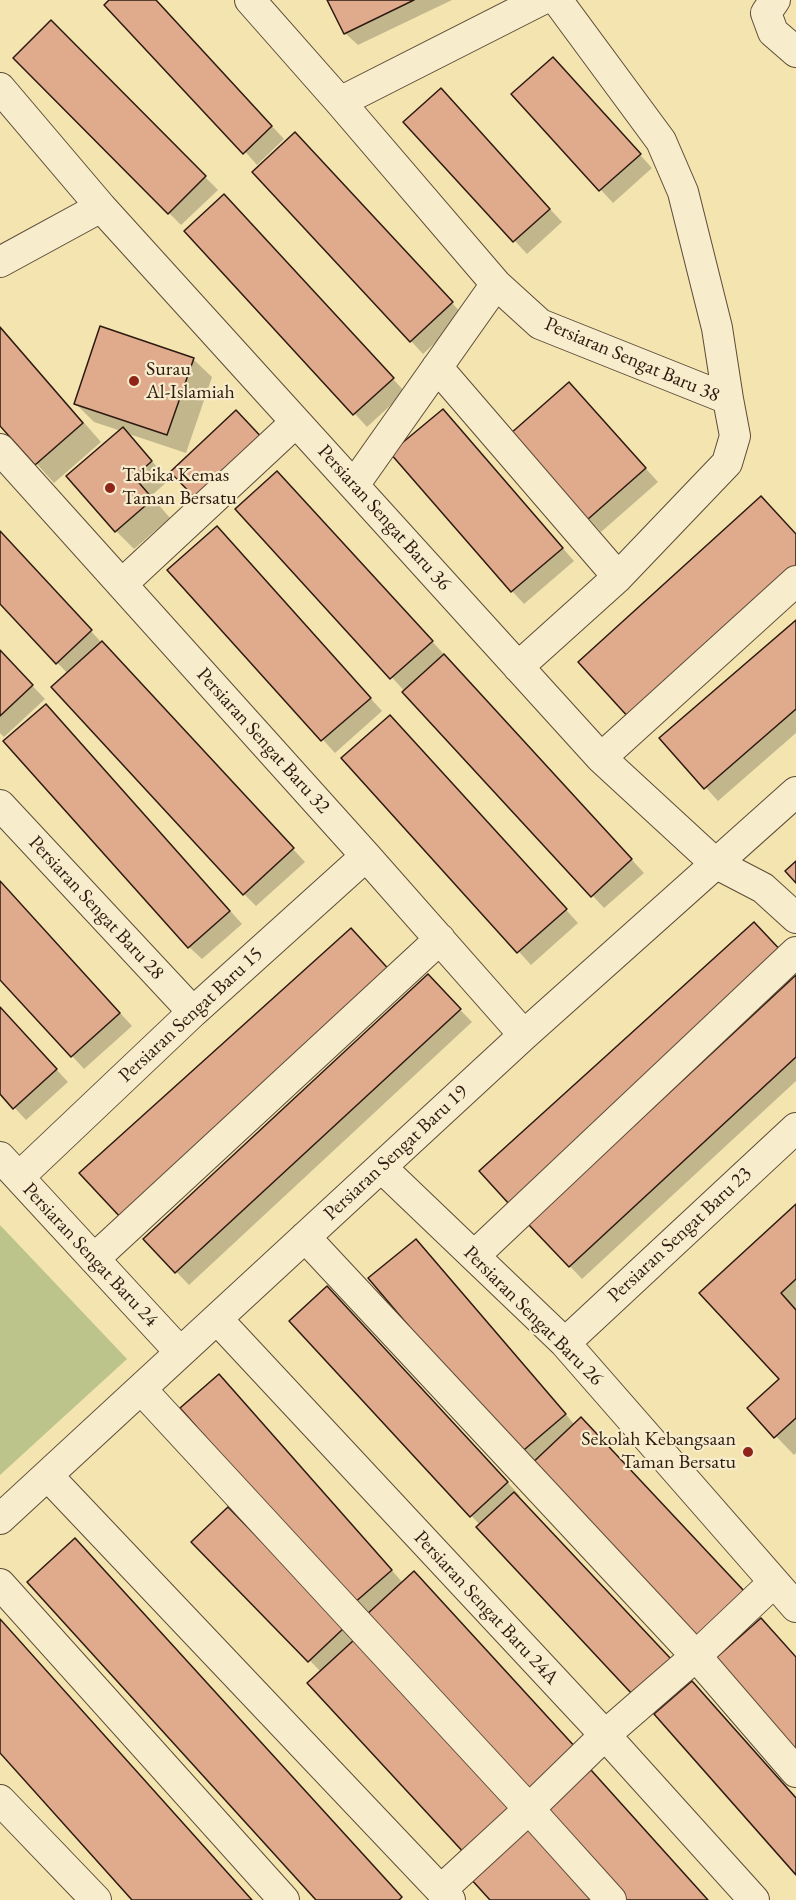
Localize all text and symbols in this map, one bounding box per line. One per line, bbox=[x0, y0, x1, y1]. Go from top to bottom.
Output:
street label: Persiaran Sengat Baru 38 bbox=[541, 312, 723, 408]
place label: Surau Al-Islamiah bbox=[146, 358, 235, 405]
marker: Surau Al-Islamiah bbox=[127, 374, 141, 388]
street label: Persiaran Sengat Baru 36 bbox=[312, 440, 456, 596]
place label: Tabika Kemas Taman Bersatu bbox=[122, 464, 237, 511]
marker: Tabika Kemas Taman Bersatu bbox=[103, 481, 117, 495]
street label: Persiaran Sengat Baru 32 bbox=[191, 663, 335, 819]
street label: Persiaran Sengat Baru 28 bbox=[23, 831, 169, 985]
street label: Persiaran Sengat Baru 15 bbox=[114, 942, 268, 1088]
street label: Persiaran Sengat Baru 19 bbox=[319, 1080, 473, 1226]
street label: Persiaran Sengat Baru 23 bbox=[603, 1162, 757, 1308]
street label: Persiaran Sengat Baru 24 bbox=[17, 1178, 163, 1332]
street label: Persiaran Sengat Baru 26 bbox=[458, 1241, 608, 1391]
place label: Sekolah Kebangsaan Taman Bersatu bbox=[581, 1428, 736, 1475]
marker: Sekolah Kebangsaan Taman Bersatu bbox=[741, 1445, 755, 1459]
street label: Persiaran Sengat Baru 24A bbox=[408, 1526, 564, 1690]

